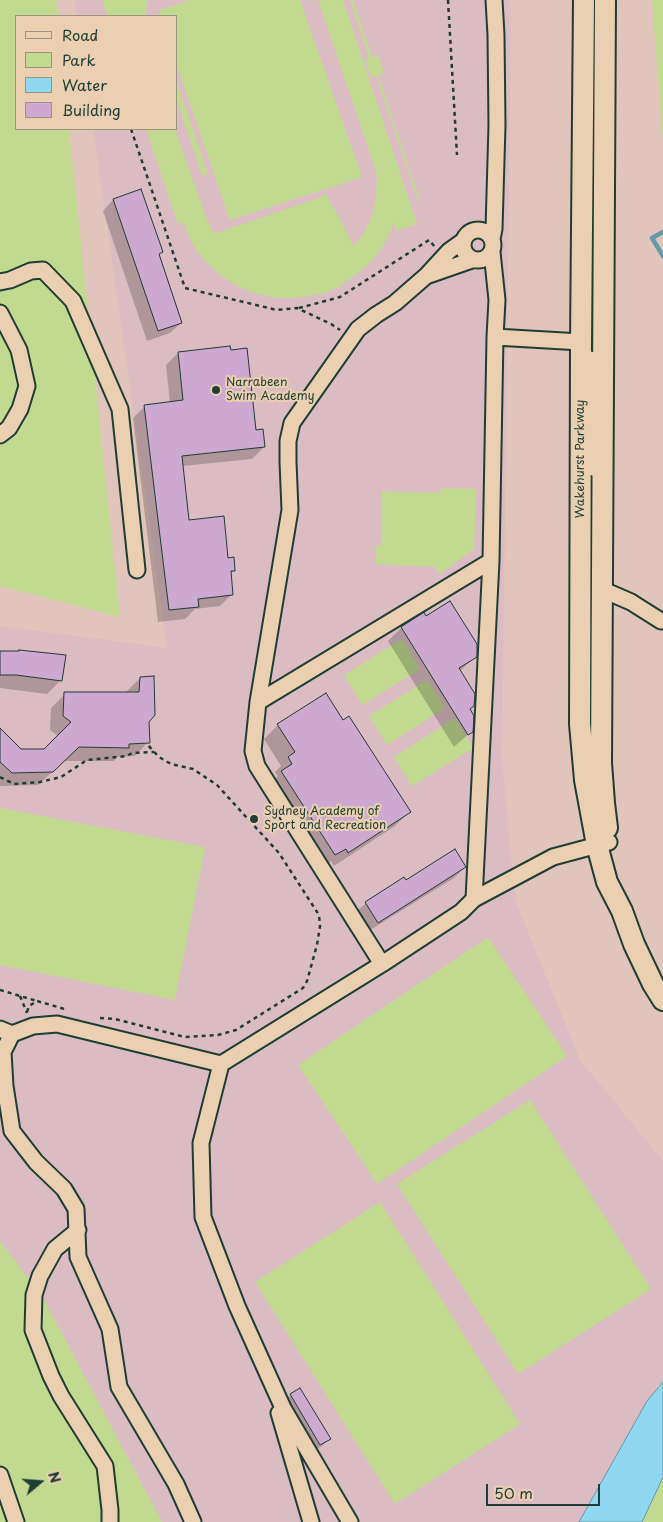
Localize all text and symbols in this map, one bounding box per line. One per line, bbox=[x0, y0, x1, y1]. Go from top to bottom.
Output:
legend bbox=[15, 15, 178, 130]
text: Road bbox=[62, 23, 98, 46]
text: Park bbox=[62, 48, 96, 71]
text: Water bbox=[62, 73, 107, 96]
text: Building bbox=[62, 98, 121, 121]
place label: Narrabeen Swim Academy bbox=[226, 376, 315, 404]
marker: Narrabeen Swim Academy bbox=[210, 384, 222, 396]
street label: Wakehurst Parkway bbox=[574, 400, 588, 518]
place label: Sydney Academy of Sport and Recreation bbox=[264, 805, 386, 833]
marker: Sydney Academy of Sport and Recreation bbox=[248, 813, 260, 825]
north arrow bbox=[15, 1457, 65, 1507]
text: N bbox=[43, 1469, 66, 1486]
scale bar bbox=[488, 1474, 602, 1506]
text: 50 m bbox=[494, 1481, 533, 1504]

